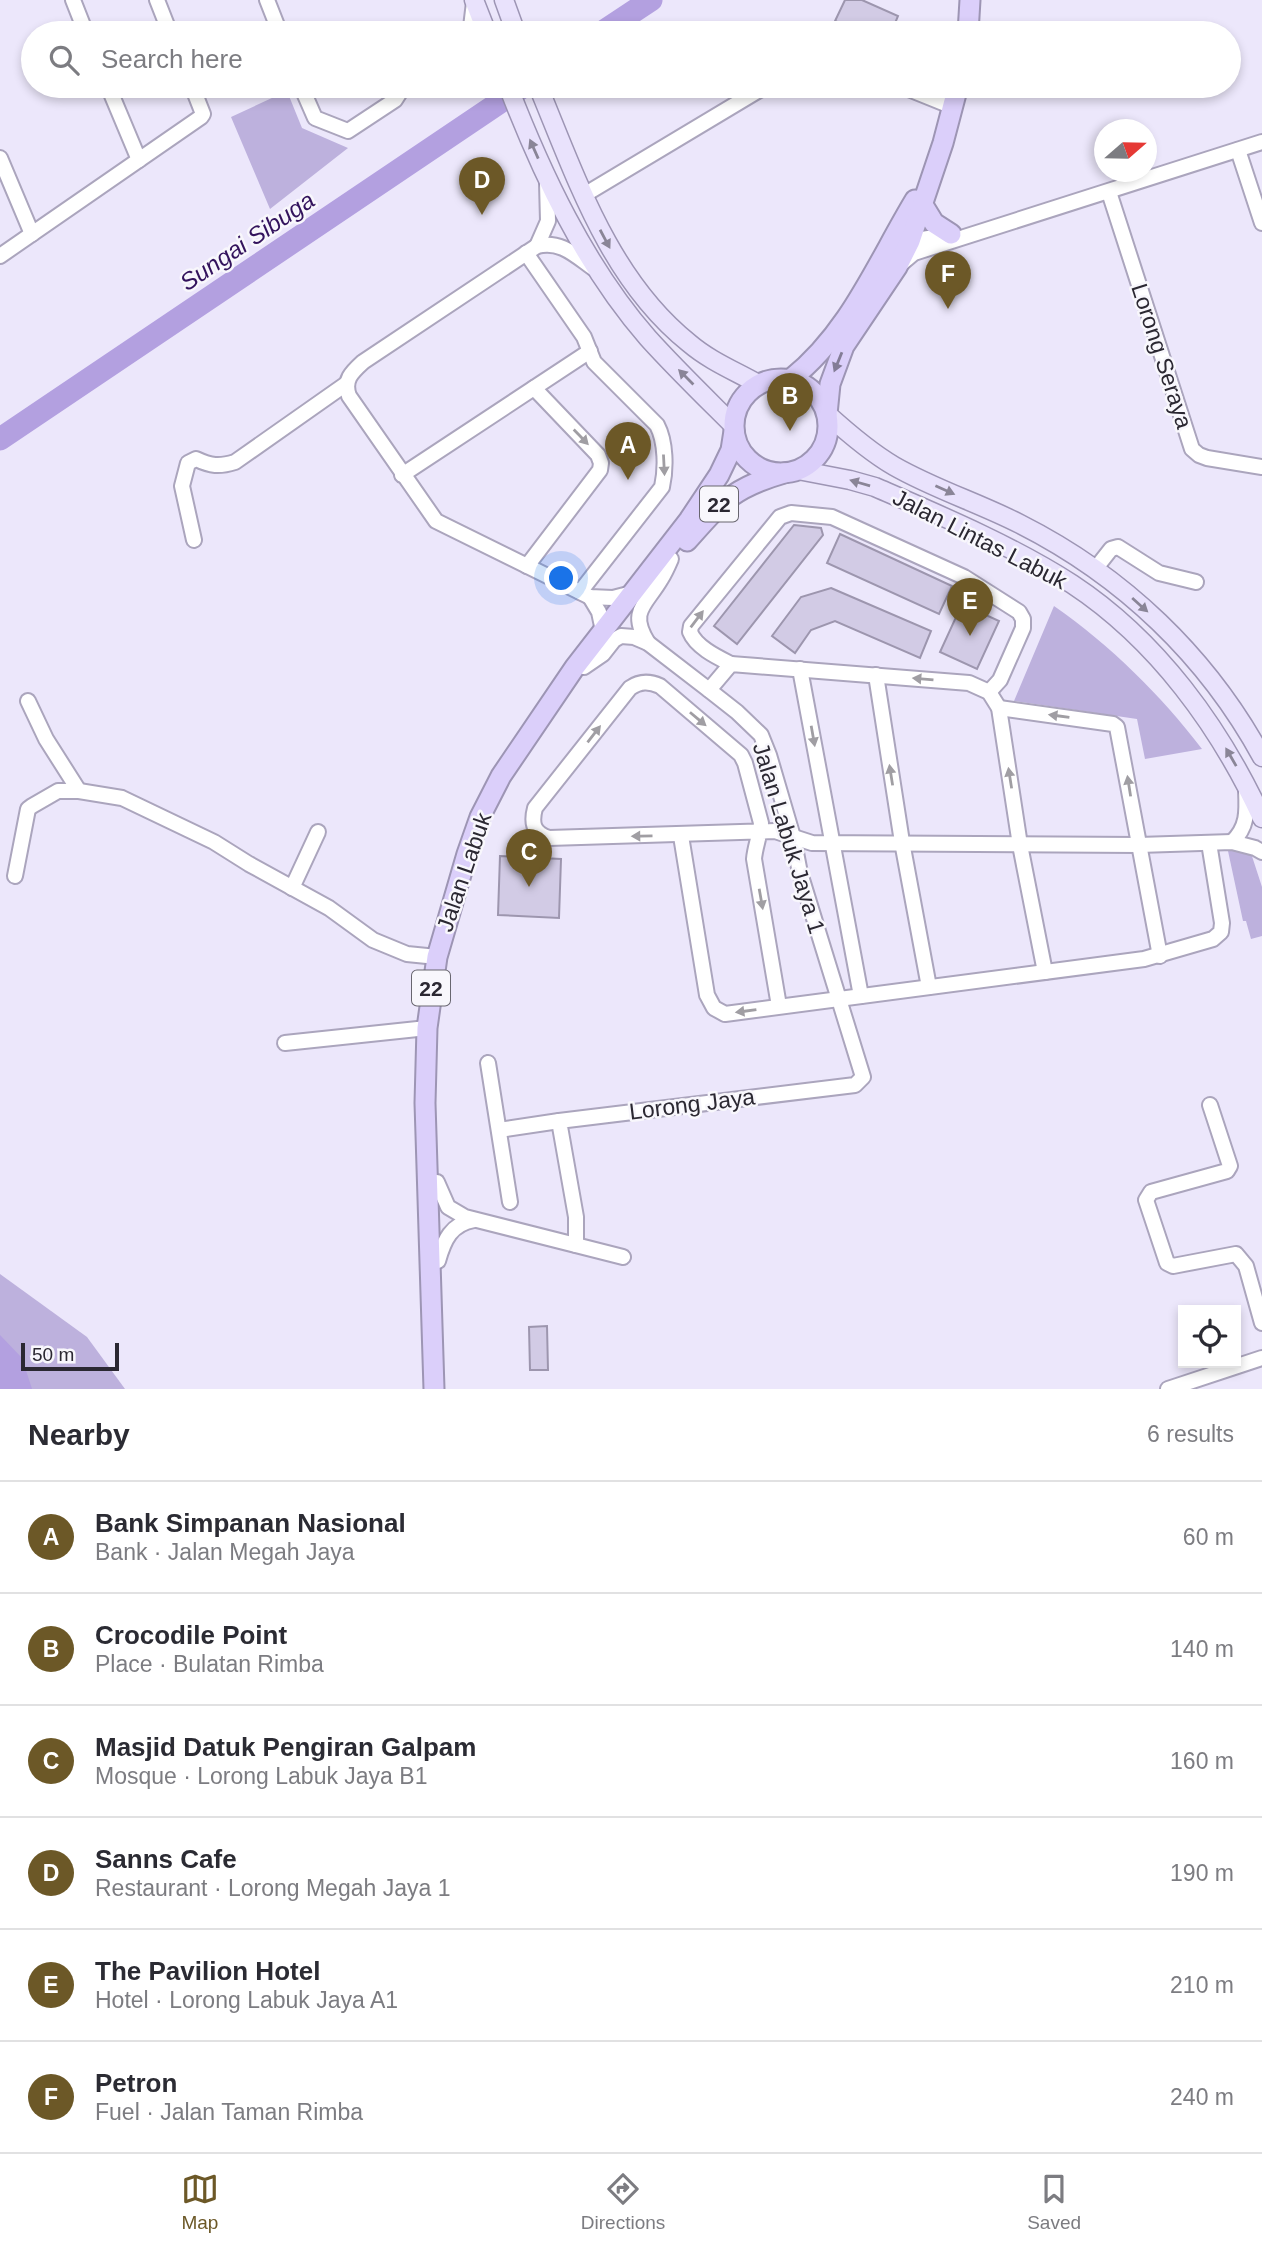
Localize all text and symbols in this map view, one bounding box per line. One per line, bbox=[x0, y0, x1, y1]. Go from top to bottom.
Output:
search box bbox=[21, 21, 1241, 98]
icon: search bbox=[45, 41, 83, 79]
text: Search here bbox=[101, 44, 243, 74]
north arrow bbox=[1094, 119, 1157, 182]
one-way arrow bbox=[528, 138, 539, 159]
pin: D bbox=[459, 157, 505, 215]
water label: Sungai Sibuga bbox=[175, 186, 319, 296]
one-way arrow bbox=[599, 229, 611, 249]
pin: F bbox=[925, 251, 971, 309]
street label: Lorong Seraya bbox=[1126, 280, 1198, 432]
one-way arrow bbox=[832, 352, 843, 373]
one-way arrow bbox=[678, 369, 694, 385]
pin: B bbox=[767, 373, 813, 431]
pin: A bbox=[605, 422, 651, 480]
one-way arrow bbox=[573, 428, 589, 445]
one-way arrow bbox=[658, 454, 669, 476]
one-way arrow bbox=[849, 477, 870, 487]
street label: Jalan Lintas Labuk bbox=[889, 484, 1072, 594]
one-way arrow bbox=[935, 484, 955, 496]
road number: 22 bbox=[700, 486, 738, 522]
your location bbox=[544, 561, 578, 595]
pin: E bbox=[947, 578, 993, 636]
one-way arrow bbox=[1131, 596, 1148, 612]
one-way arrow bbox=[690, 610, 704, 629]
one-way arrow bbox=[912, 673, 934, 684]
one-way arrow bbox=[1048, 710, 1070, 721]
one-way arrow bbox=[690, 711, 707, 726]
one-way arrow bbox=[586, 725, 600, 743]
one-way arrow bbox=[807, 725, 818, 747]
street label: Jalan Labuk Jaya 1 bbox=[748, 739, 830, 937]
one-way arrow bbox=[1225, 747, 1237, 767]
one-way arrow bbox=[885, 764, 896, 786]
one-way arrow bbox=[1004, 767, 1015, 789]
one-way arrow bbox=[1123, 775, 1134, 797]
street label: Jalan Labuk bbox=[432, 809, 497, 935]
pin: C bbox=[506, 829, 552, 887]
one-way arrow bbox=[631, 831, 653, 842]
one-way arrow bbox=[755, 888, 766, 910]
road number: 22 bbox=[412, 970, 450, 1006]
one-way arrow bbox=[735, 1005, 757, 1016]
street label: Lorong Jaya bbox=[628, 1083, 757, 1125]
map controls bbox=[1178, 1305, 1241, 1368]
button: locate bbox=[1178, 1305, 1241, 1368]
scale bar bbox=[21, 1340, 119, 1372]
text: 50 m bbox=[32, 1344, 74, 1365]
text: Nearby bbox=[28, 1418, 130, 1451]
text: 6 results bbox=[1147, 1421, 1234, 1447]
text: Bank Simpanan Nasional bbox=[95, 1508, 406, 1538]
text: A bbox=[43, 1524, 59, 1550]
text: 60 m bbox=[1183, 1524, 1234, 1550]
text: Bank · Jalan Megah Jaya bbox=[95, 1539, 355, 1565]
text: Crocodile Point bbox=[95, 1620, 287, 1650]
text: B bbox=[43, 1636, 59, 1662]
text: 140 m bbox=[1170, 1636, 1234, 1662]
text: Place · Bulatan Rimba bbox=[95, 1651, 324, 1677]
text: Masjid Datuk Pengiran Galpam bbox=[95, 1732, 476, 1762]
text: C bbox=[43, 1748, 59, 1774]
text: 160 m bbox=[1170, 1748, 1234, 1774]
text: Mosque · Lorong Labuk Jaya B1 bbox=[95, 1763, 427, 1789]
text: Sanns Cafe bbox=[95, 1844, 237, 1874]
text: D bbox=[43, 1860, 59, 1886]
text: 190 m bbox=[1170, 1860, 1234, 1886]
text: Restaurant · Lorong Megah Jaya 1 bbox=[95, 1875, 450, 1901]
text: The Pavilion Hotel bbox=[95, 1956, 320, 1986]
text: E bbox=[43, 1972, 59, 1998]
text: 210 m bbox=[1170, 1972, 1234, 1998]
text: Hotel · Lorong Labuk Jaya A1 bbox=[95, 1987, 398, 2013]
text: Petron bbox=[95, 2068, 177, 2098]
text: F bbox=[44, 2084, 58, 2110]
text: 240 m bbox=[1170, 2084, 1234, 2110]
text: Fuel · Jalan Taman Rimba bbox=[95, 2099, 363, 2125]
tab: Map bbox=[181, 2170, 219, 2234]
tab: Directions bbox=[581, 2170, 665, 2234]
tab: Saved bbox=[1027, 2170, 1081, 2234]

